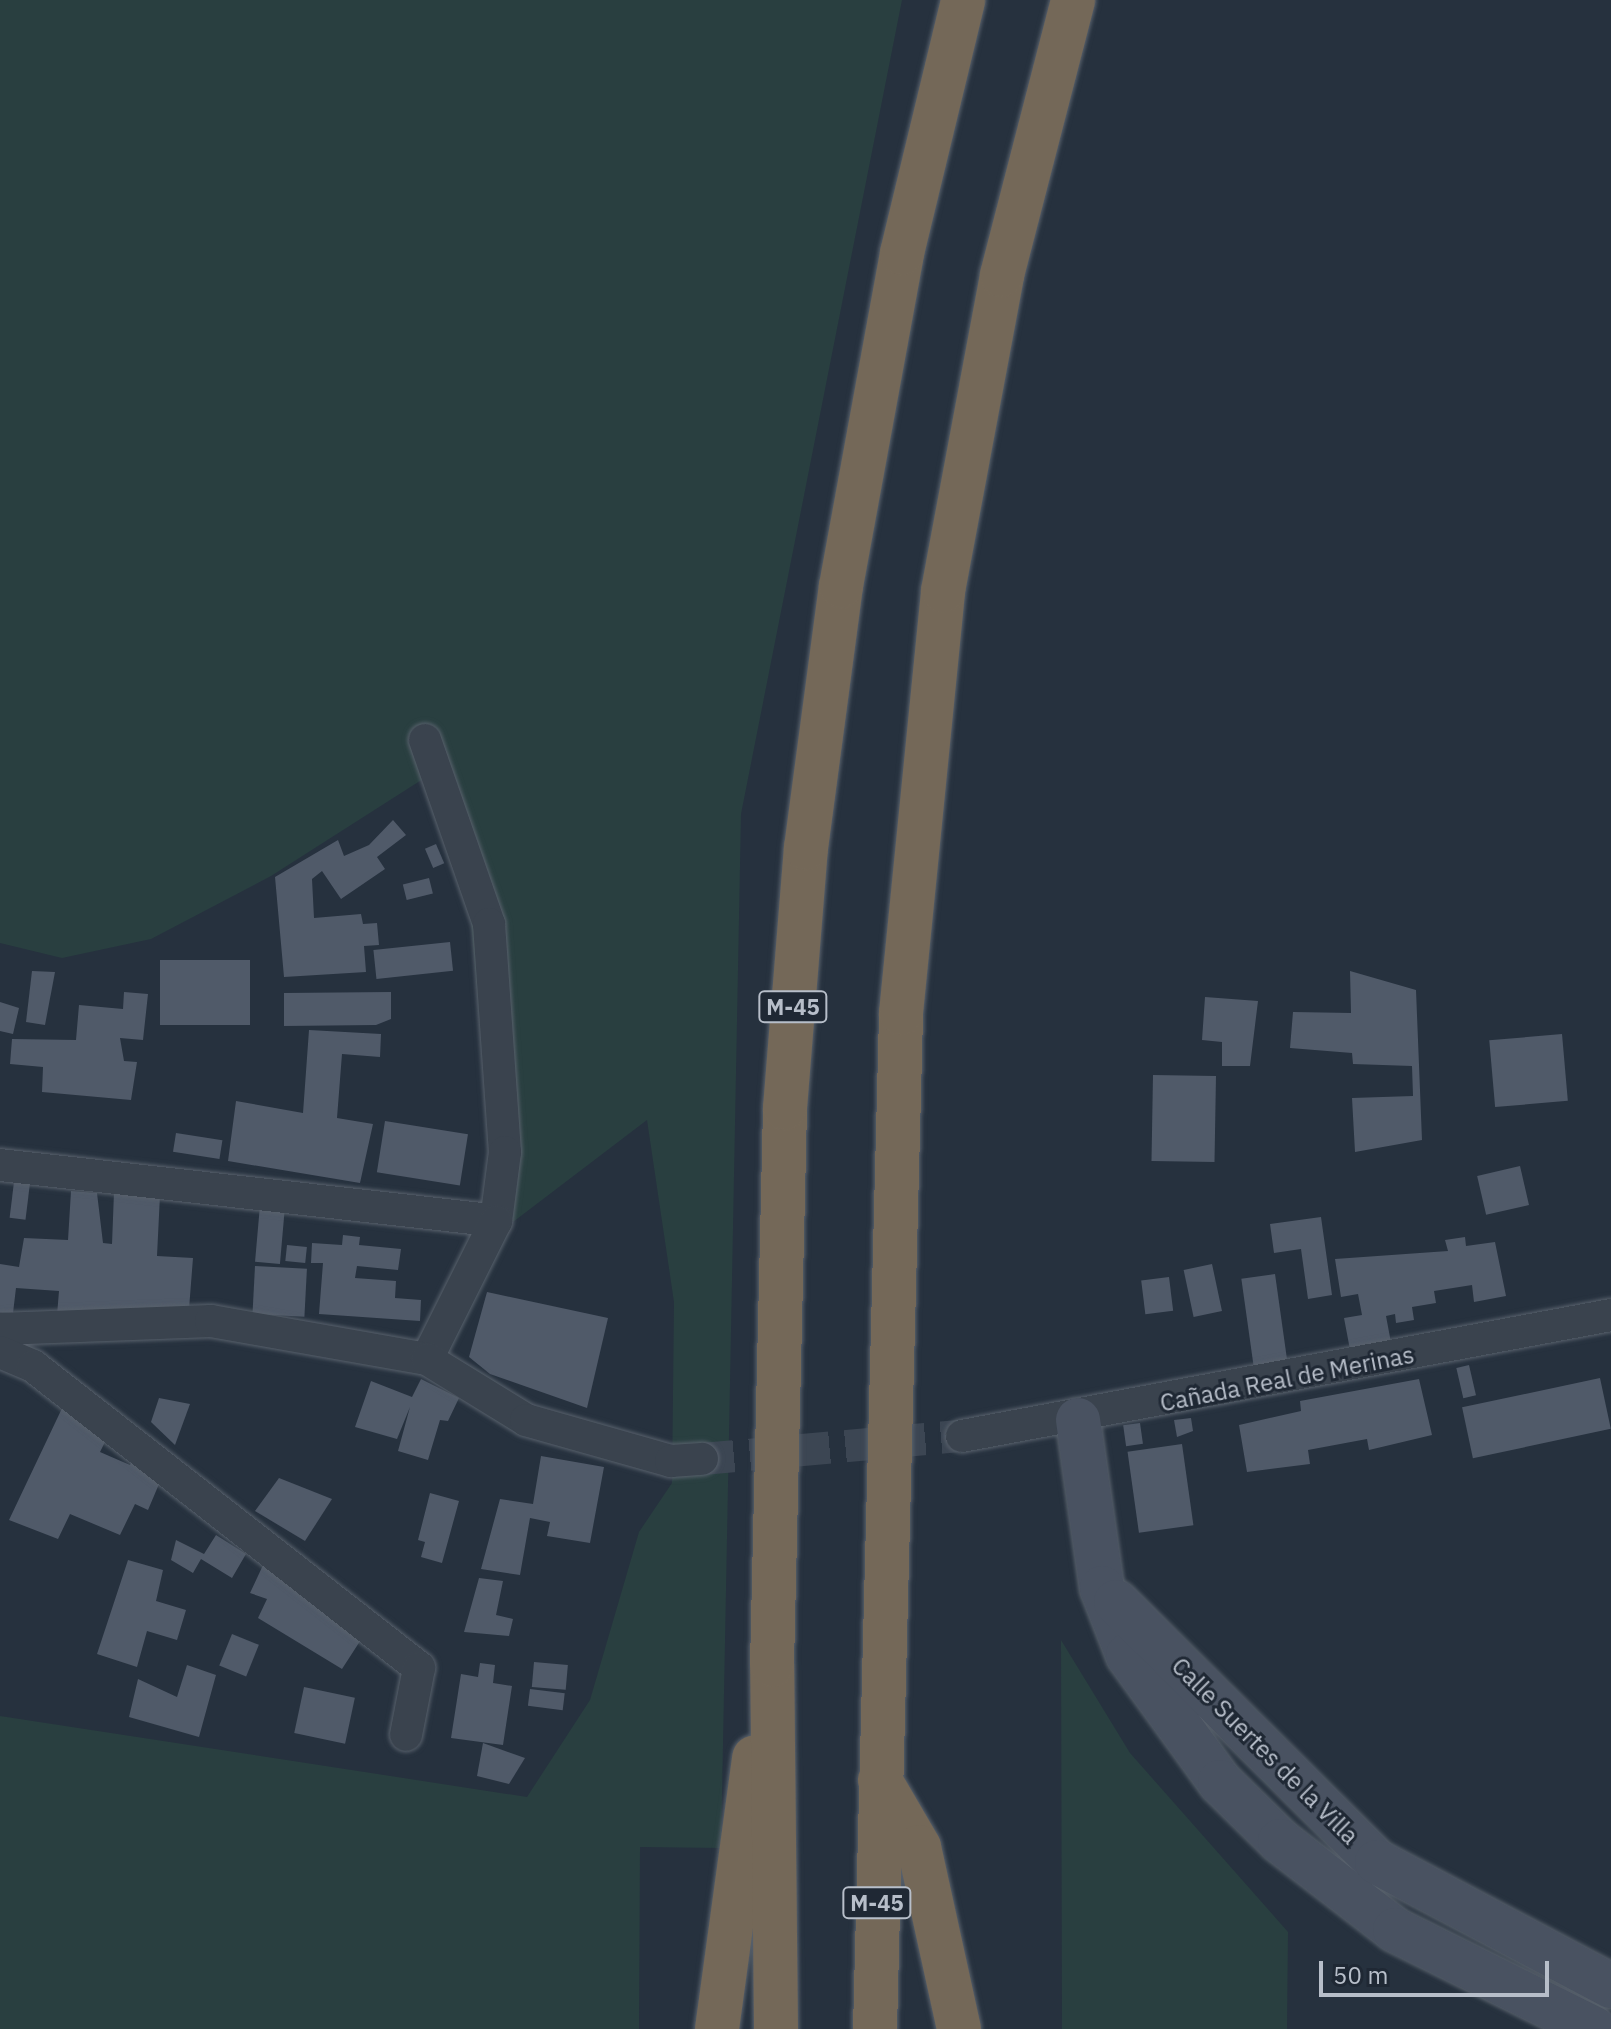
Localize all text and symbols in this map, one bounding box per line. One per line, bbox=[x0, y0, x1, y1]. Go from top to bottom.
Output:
road number: M-45 bbox=[757, 989, 829, 1025]
street label: Cañada Real de Merinas bbox=[1158, 1340, 1416, 1418]
street label: Calle Suertes de la Villa bbox=[1166, 1652, 1364, 1850]
road number: M-45 bbox=[841, 1885, 913, 1921]
scale bar bbox=[1323, 1945, 1553, 1995]
text: 50 m bbox=[1333, 1959, 1388, 1991]

